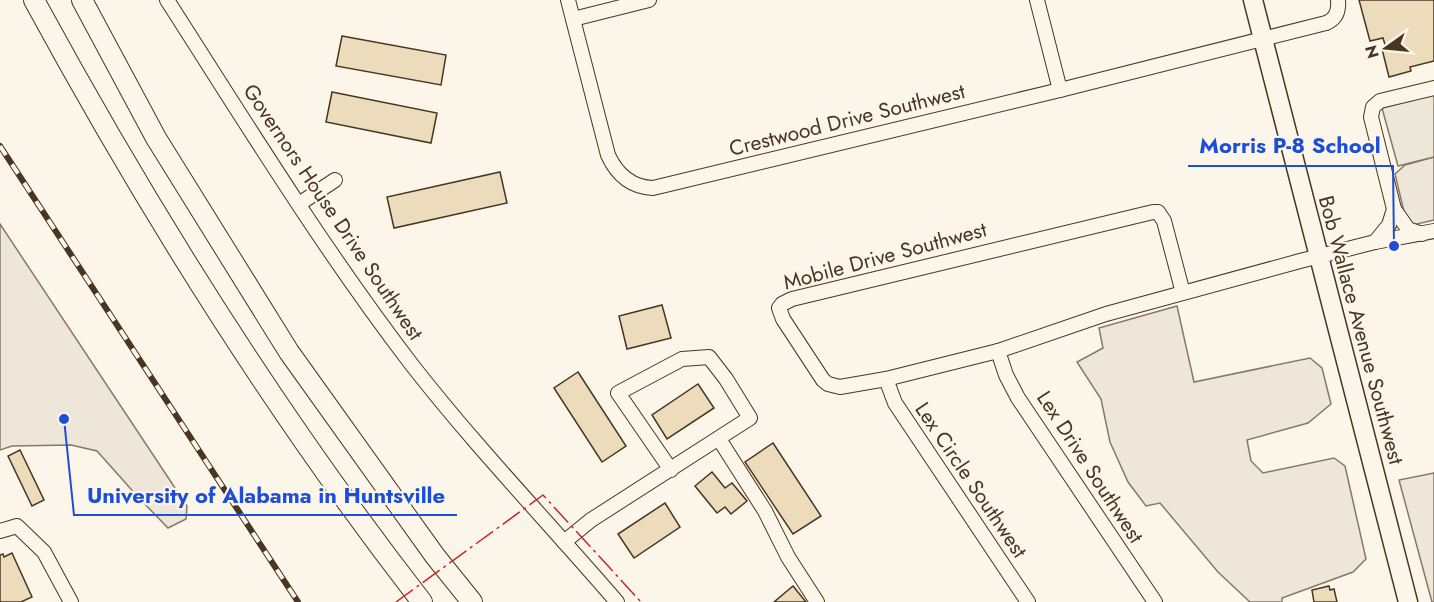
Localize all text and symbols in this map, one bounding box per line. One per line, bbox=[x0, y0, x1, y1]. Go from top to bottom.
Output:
north arrow bbox=[1356, 18, 1416, 78]
text: N bbox=[1359, 43, 1385, 61]
street label: Crestwood Drive Southwest bbox=[726, 76, 968, 164]
street label: Governors House Drive Southwest bbox=[236, 78, 430, 346]
callout: Morris P-8 School bbox=[1188, 126, 1393, 166]
text: Morris P-8 School bbox=[1199, 129, 1381, 161]
street label: Bob Wallace Avenue Southwest bbox=[1311, 192, 1411, 468]
street label: Mobile Drive Southwest bbox=[780, 214, 990, 298]
street label: Lex Drive Southwest bbox=[1029, 385, 1151, 549]
street label: Lex Circle Southwest bbox=[908, 396, 1034, 564]
callout: University of Alabama in Huntsville bbox=[74, 475, 457, 515]
text: University of Alabama in Huntsville bbox=[87, 479, 445, 511]

